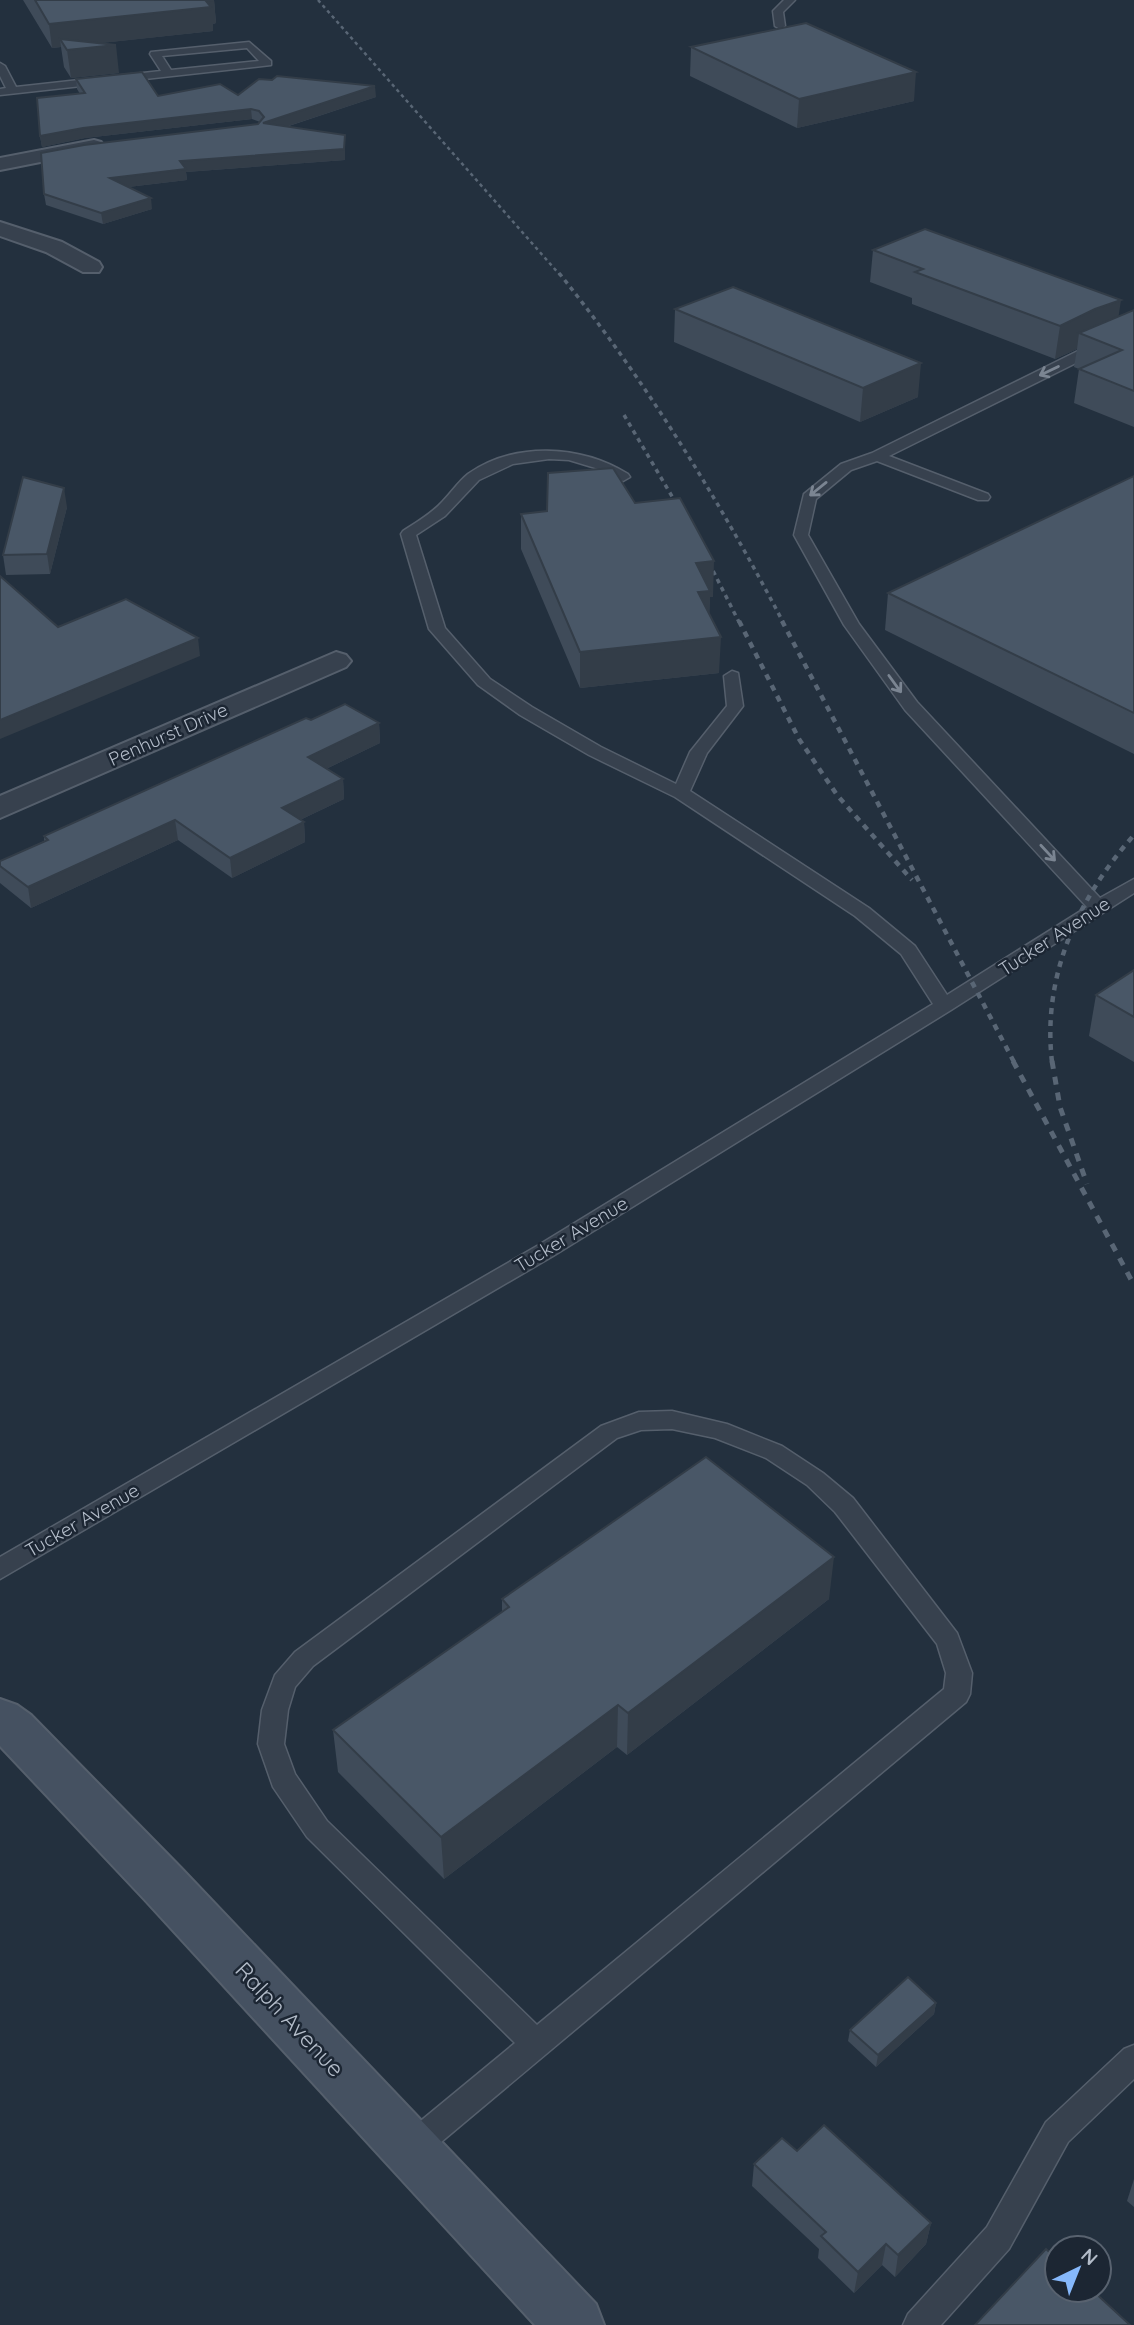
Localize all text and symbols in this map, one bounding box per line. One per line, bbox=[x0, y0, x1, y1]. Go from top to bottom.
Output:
one-way arrow bbox=[1039, 364, 1060, 378]
one-way arrow bbox=[810, 482, 828, 497]
one-way arrow bbox=[888, 674, 903, 693]
street label: Penhurst Drive bbox=[105, 697, 231, 771]
one-way arrow bbox=[1040, 844, 1056, 862]
street label: Tucker Avenue bbox=[994, 891, 1114, 981]
street label: Tucker Avenue bbox=[510, 1191, 632, 1277]
street label: Tucker Avenue bbox=[21, 1478, 143, 1562]
street label: Ralph Avenue bbox=[229, 1955, 351, 2083]
north arrow bbox=[1043, 2234, 1113, 2304]
text: N bbox=[1076, 2243, 1103, 2270]

